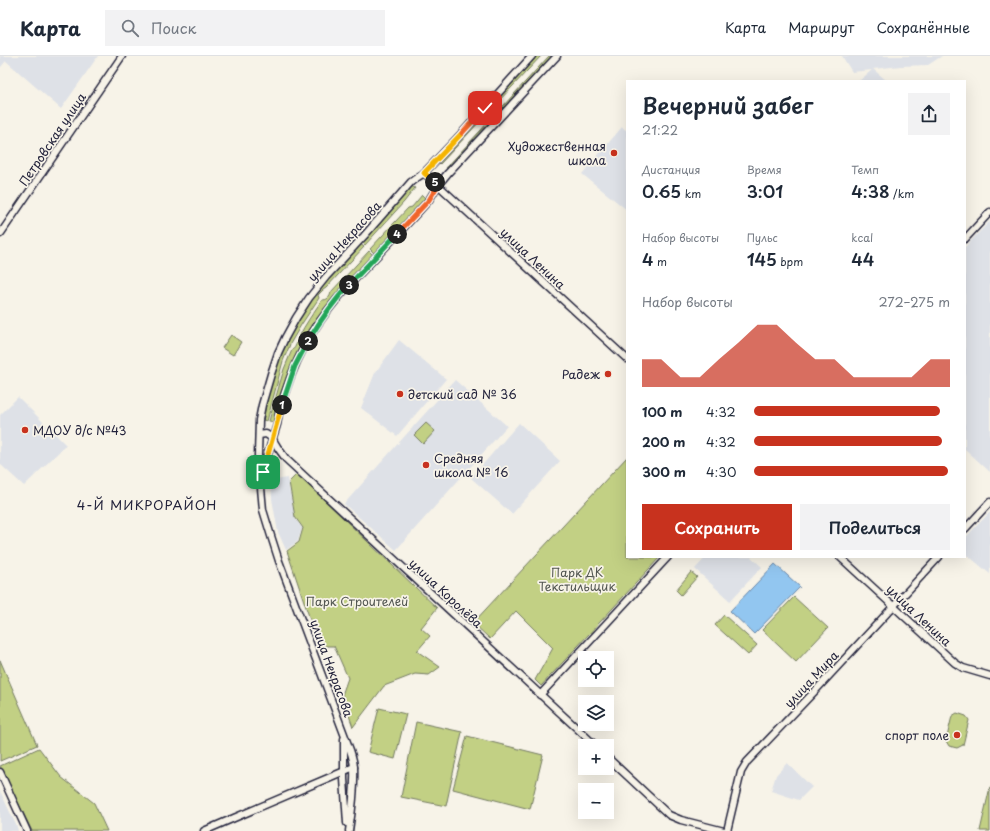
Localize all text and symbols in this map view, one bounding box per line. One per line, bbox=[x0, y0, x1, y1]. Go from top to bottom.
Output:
search box bbox=[105, 10, 385, 46]
text: Карта bbox=[20, 14, 81, 42]
text: Поиск bbox=[151, 16, 196, 39]
icon: search bbox=[119, 17, 141, 39]
text: Карта bbox=[725, 17, 766, 38]
text: Маршрут bbox=[788, 17, 854, 38]
text: Сохранённые bbox=[876, 17, 970, 38]
street label: Петровская улица bbox=[14, 88, 90, 189]
text: Вечерний забег bbox=[642, 88, 813, 121]
pin bbox=[468, 91, 502, 125]
button: share bbox=[908, 93, 950, 135]
icon: check bbox=[474, 97, 496, 119]
text: 21:22 bbox=[642, 120, 678, 139]
place label: Художественная школа bbox=[508, 137, 607, 169]
marker: Художественная школа bbox=[609, 148, 619, 158]
text: Дистанция bbox=[642, 161, 700, 178]
text: Время bbox=[747, 161, 782, 178]
text: Темп bbox=[851, 161, 879, 178]
pin: 5 bbox=[425, 172, 445, 192]
text: 5 bbox=[431, 173, 439, 190]
text: 0.65 bbox=[642, 178, 681, 204]
text: 3:01 bbox=[747, 178, 783, 204]
text: 4:38 bbox=[851, 178, 890, 204]
text: km bbox=[681, 185, 701, 202]
text: /km bbox=[890, 185, 914, 202]
street label: улица Некрасова bbox=[303, 196, 385, 285]
street label: улица Ленина bbox=[496, 223, 570, 293]
pin: 4 bbox=[387, 224, 407, 244]
text: 4 bbox=[393, 225, 401, 242]
text: Набор высоты bbox=[642, 229, 719, 246]
text: Пульс bbox=[747, 229, 778, 246]
text: kcal bbox=[851, 229, 873, 246]
text: 4 bbox=[642, 246, 653, 272]
text: 145 bbox=[747, 246, 777, 272]
text: 44 bbox=[851, 246, 874, 272]
text: m bbox=[653, 253, 667, 270]
text: bpm bbox=[777, 253, 803, 270]
pin: 3 bbox=[339, 275, 359, 295]
text: 3 bbox=[345, 276, 353, 293]
text: Набор высоты bbox=[642, 292, 733, 311]
text: 272–275 m bbox=[878, 292, 950, 311]
pin: 2 bbox=[298, 331, 318, 351]
text: 2 bbox=[304, 332, 312, 349]
place label: Радеж bbox=[562, 365, 600, 383]
marker: Радеж bbox=[603, 369, 613, 379]
place label: детский сад № 36 bbox=[408, 385, 517, 403]
marker: детский сад № 36 bbox=[395, 389, 405, 399]
pin: 1 bbox=[272, 395, 292, 415]
text: 1 bbox=[279, 396, 285, 413]
text: 100 m bbox=[642, 402, 683, 421]
text: 4:32 bbox=[706, 402, 736, 421]
place label: МДОУ д/с №43 bbox=[33, 421, 127, 439]
marker: МДОУ д/с №43 bbox=[20, 425, 30, 435]
text: 200 m bbox=[642, 432, 686, 451]
text: 4:32 bbox=[706, 432, 736, 451]
place label: Средняя школа № 16 bbox=[434, 449, 508, 481]
pin bbox=[246, 455, 280, 489]
marker: Средняя школа № 16 bbox=[421, 460, 431, 470]
icon: arrive bbox=[252, 461, 274, 483]
text: 300 m bbox=[642, 462, 686, 481]
text: 4:30 bbox=[706, 462, 736, 481]
district label: 4-Й МИКРОРАЙОН bbox=[77, 495, 217, 514]
button: Сохранить bbox=[642, 504, 792, 550]
button: Поделиться bbox=[800, 504, 950, 550]
street label: улица Королёва bbox=[405, 554, 487, 632]
park label: Парк ДК Текстильщик bbox=[538, 563, 616, 595]
street label: улица Ленина bbox=[882, 580, 956, 650]
park label: Парк Строителей bbox=[306, 592, 408, 610]
street label: улица Некрасова bbox=[306, 617, 358, 720]
street label: улица Мира bbox=[780, 646, 843, 712]
map controls bbox=[578, 651, 614, 819]
button: locate bbox=[578, 651, 614, 687]
button: layers bbox=[578, 695, 614, 731]
place label: спорт поле bbox=[885, 726, 949, 744]
marker: спорт поле bbox=[952, 730, 962, 740]
button: + bbox=[578, 739, 614, 775]
button: − bbox=[578, 783, 614, 819]

